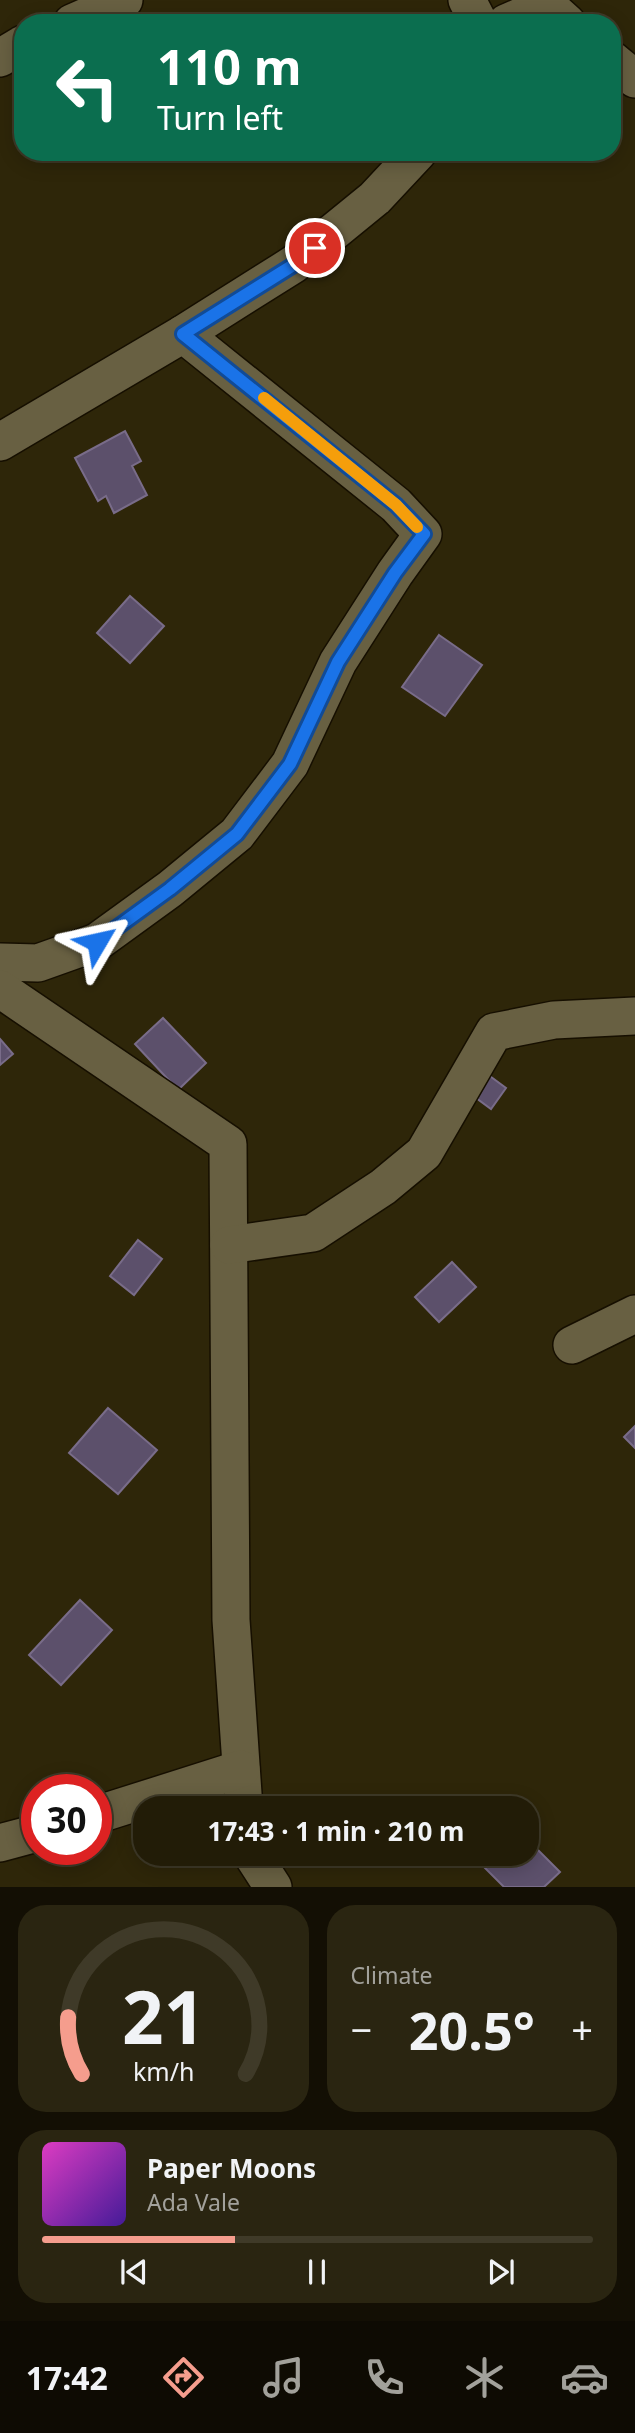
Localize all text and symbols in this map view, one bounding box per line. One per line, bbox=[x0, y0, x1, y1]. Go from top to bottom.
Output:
text: 110 m bbox=[157, 33, 302, 99]
icon: left bbox=[42, 42, 133, 133]
text: Turn left bbox=[157, 96, 283, 139]
pin bbox=[285, 218, 345, 278]
icon: arrive bbox=[296, 229, 334, 267]
position arrow bbox=[60, 905, 134, 979]
speed limit sign: 30 bbox=[21, 1774, 112, 1865]
text: 17:43 · 1 min · 210 m bbox=[208, 1813, 464, 1849]
text: Climate bbox=[351, 1959, 433, 1991]
text: 21 bbox=[122, 1967, 205, 2066]
text: 20.5° bbox=[409, 1994, 535, 2065]
text: − bbox=[351, 2003, 372, 2055]
text: + bbox=[571, 2003, 593, 2055]
text: km/h bbox=[132, 2054, 194, 2088]
text: Paper Moons bbox=[147, 2150, 316, 2186]
text: Ada Vale bbox=[147, 2186, 240, 2218]
icon: previous bbox=[115, 2253, 153, 2291]
icon: pause bbox=[298, 2253, 336, 2291]
icon: next bbox=[482, 2253, 520, 2291]
icon: directions bbox=[159, 2353, 208, 2402]
icon: music bbox=[259, 2353, 308, 2402]
icon: phone bbox=[360, 2353, 409, 2402]
icon: climate bbox=[460, 2353, 509, 2402]
icon: car bbox=[560, 2353, 609, 2402]
text: 17:42 bbox=[26, 2356, 108, 2399]

